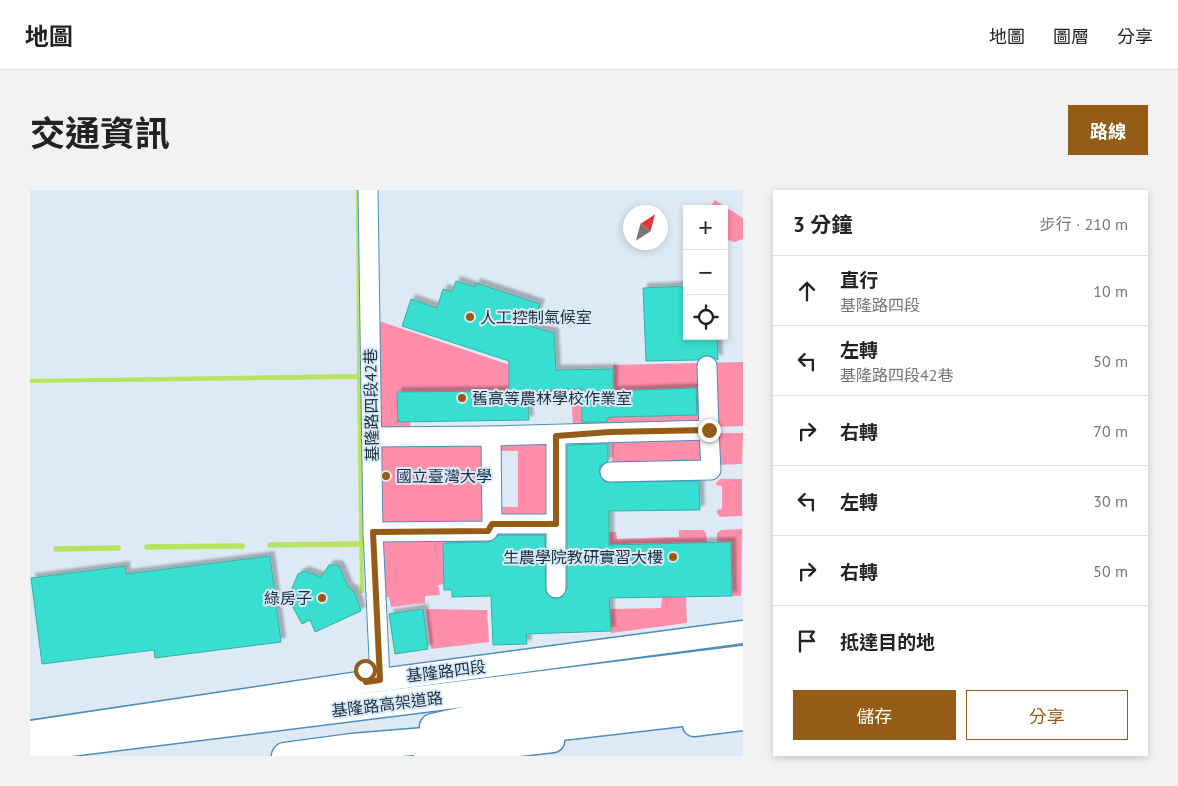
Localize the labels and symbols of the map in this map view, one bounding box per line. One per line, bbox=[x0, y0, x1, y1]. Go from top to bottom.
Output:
north arrow bbox=[623, 205, 668, 250]
place label: 人工控制氣候室 bbox=[480, 307, 592, 327]
marker: 人工控制氣候室 bbox=[464, 311, 476, 323]
street label: 基隆路四段42巷 bbox=[360, 348, 382, 462]
place label: 舊高等農林學校作業室 bbox=[472, 388, 632, 408]
marker: 舊高等農林學校作業室 bbox=[456, 392, 468, 404]
route end bbox=[698, 419, 721, 442]
place label: 國立臺灣大學 bbox=[396, 466, 492, 486]
marker: 國立臺灣大學 bbox=[380, 470, 392, 482]
place label: 生農學院教研實習大樓 bbox=[503, 547, 663, 567]
marker: 生農學院教研實習大樓 bbox=[667, 551, 679, 563]
place label: 綠房子 bbox=[264, 588, 312, 608]
marker: 綠房子 bbox=[316, 592, 328, 604]
street label: 基隆路四段 bbox=[405, 656, 487, 686]
route start bbox=[354, 659, 377, 682]
street label: 基隆路高架道路 bbox=[330, 687, 444, 721]

